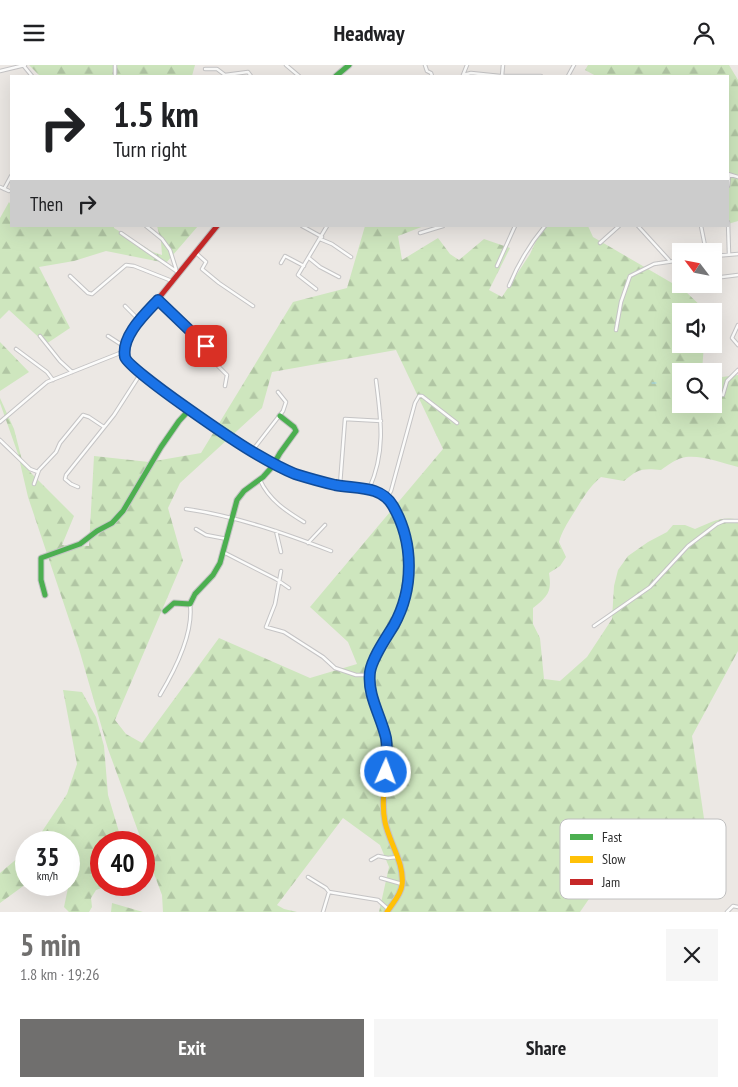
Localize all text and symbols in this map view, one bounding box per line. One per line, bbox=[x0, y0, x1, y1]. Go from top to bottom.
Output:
icon: menu bbox=[20, 19, 48, 47]
text: Headway bbox=[333, 19, 405, 47]
icon: person bbox=[690, 19, 718, 47]
text: 1.5 km bbox=[113, 91, 199, 137]
icon: right bbox=[30, 95, 95, 160]
text: Turn right bbox=[113, 135, 187, 163]
icon: right bbox=[73, 190, 101, 218]
text: Then bbox=[30, 192, 63, 216]
north arrow bbox=[672, 243, 722, 293]
map controls bbox=[672, 243, 722, 413]
button: sound bbox=[672, 303, 722, 353]
pin bbox=[185, 325, 227, 367]
icon: arrive bbox=[192, 332, 220, 360]
button: search bbox=[672, 363, 722, 413]
position arrow bbox=[359, 745, 411, 797]
legend bbox=[560, 819, 726, 899]
text: Fast bbox=[602, 828, 622, 846]
speed limit sign: 40 bbox=[90, 831, 155, 896]
text: 35 bbox=[36, 841, 59, 873]
text: Slow bbox=[602, 850, 626, 868]
text: km/h bbox=[37, 868, 58, 883]
text: Jam bbox=[601, 873, 620, 891]
text: 5 min bbox=[20, 925, 81, 964]
button: close bbox=[666, 929, 718, 981]
text: 1.8 km · 19:26 bbox=[20, 964, 100, 984]
button: Exit bbox=[20, 1019, 364, 1077]
button: Share bbox=[374, 1019, 718, 1077]

